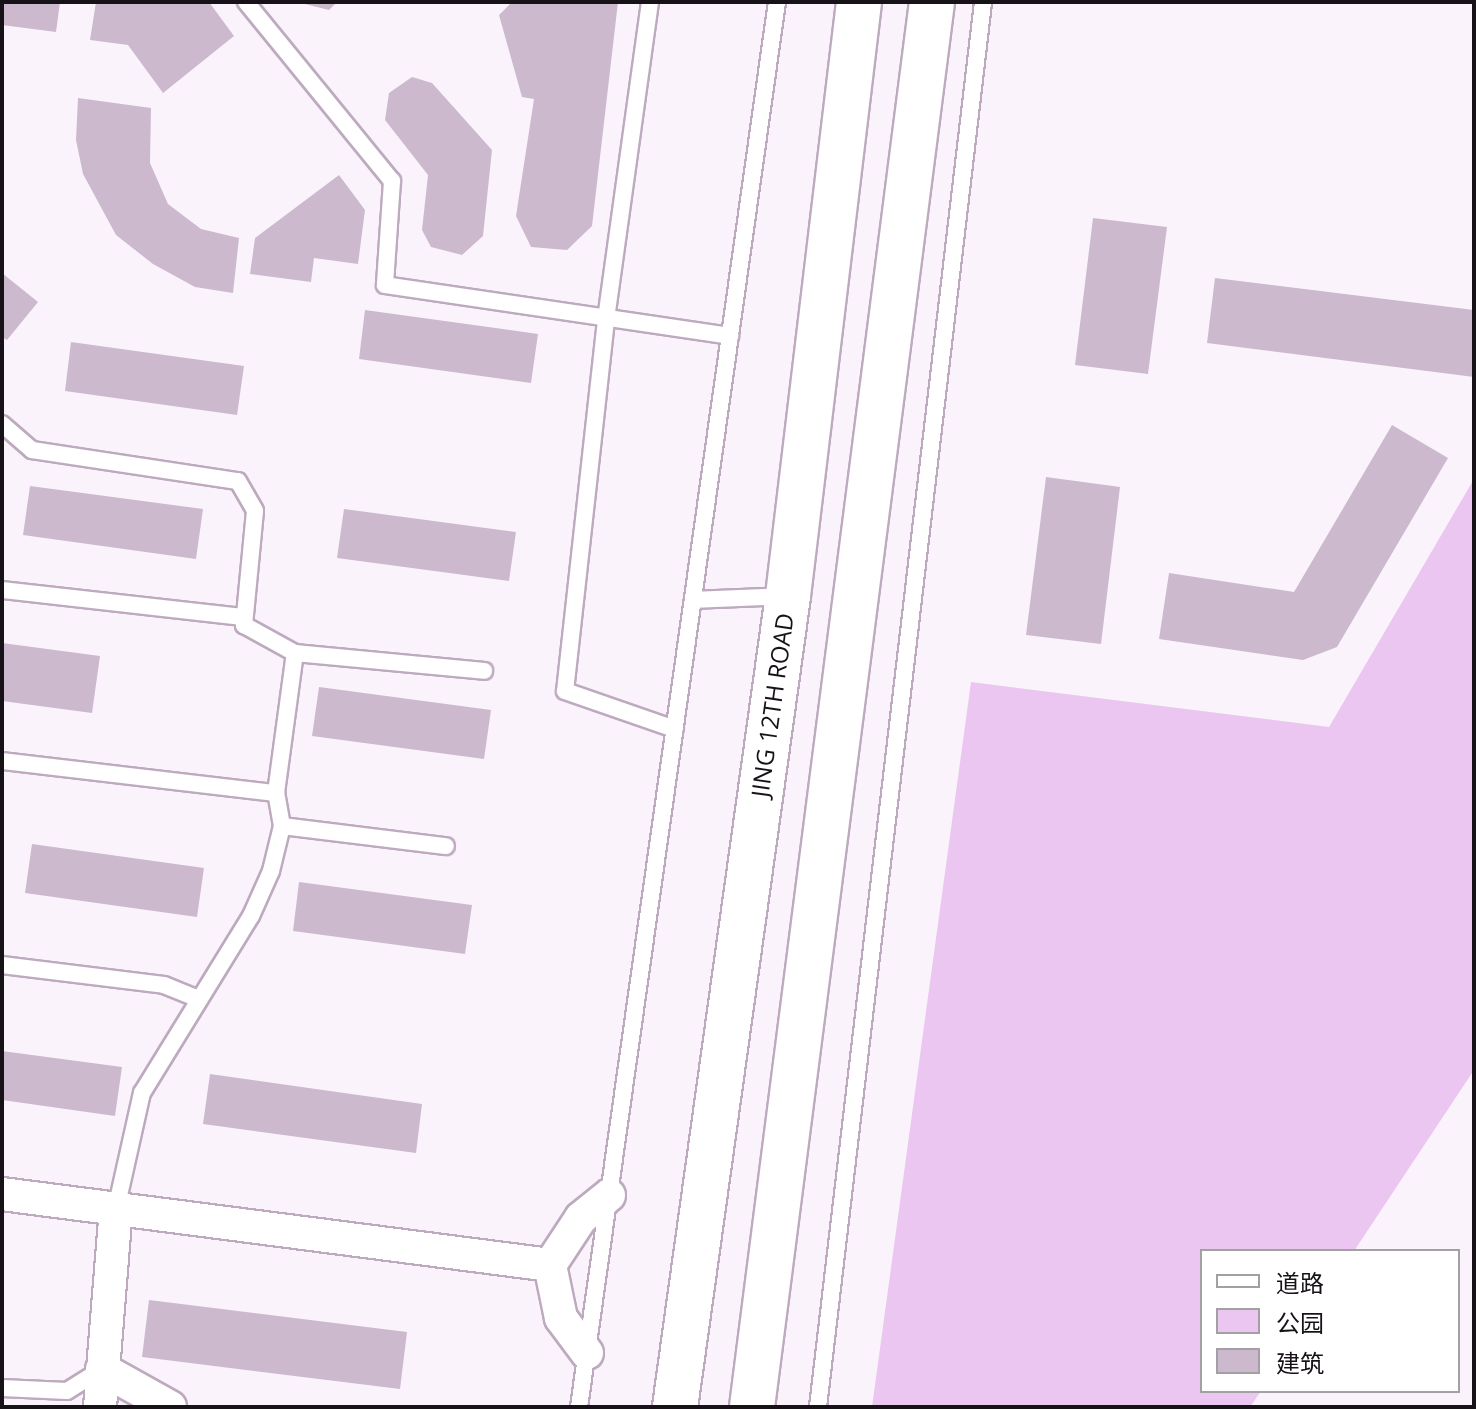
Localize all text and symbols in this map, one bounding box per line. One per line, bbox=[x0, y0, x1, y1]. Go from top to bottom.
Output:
street label: JING 12TH ROAD bbox=[745, 611, 799, 799]
legend bbox=[1200, 1249, 1460, 1393]
text: 道路 bbox=[1276, 1266, 1324, 1299]
text: 公园 bbox=[1276, 1306, 1324, 1339]
text: 建筑 bbox=[1276, 1346, 1324, 1379]

